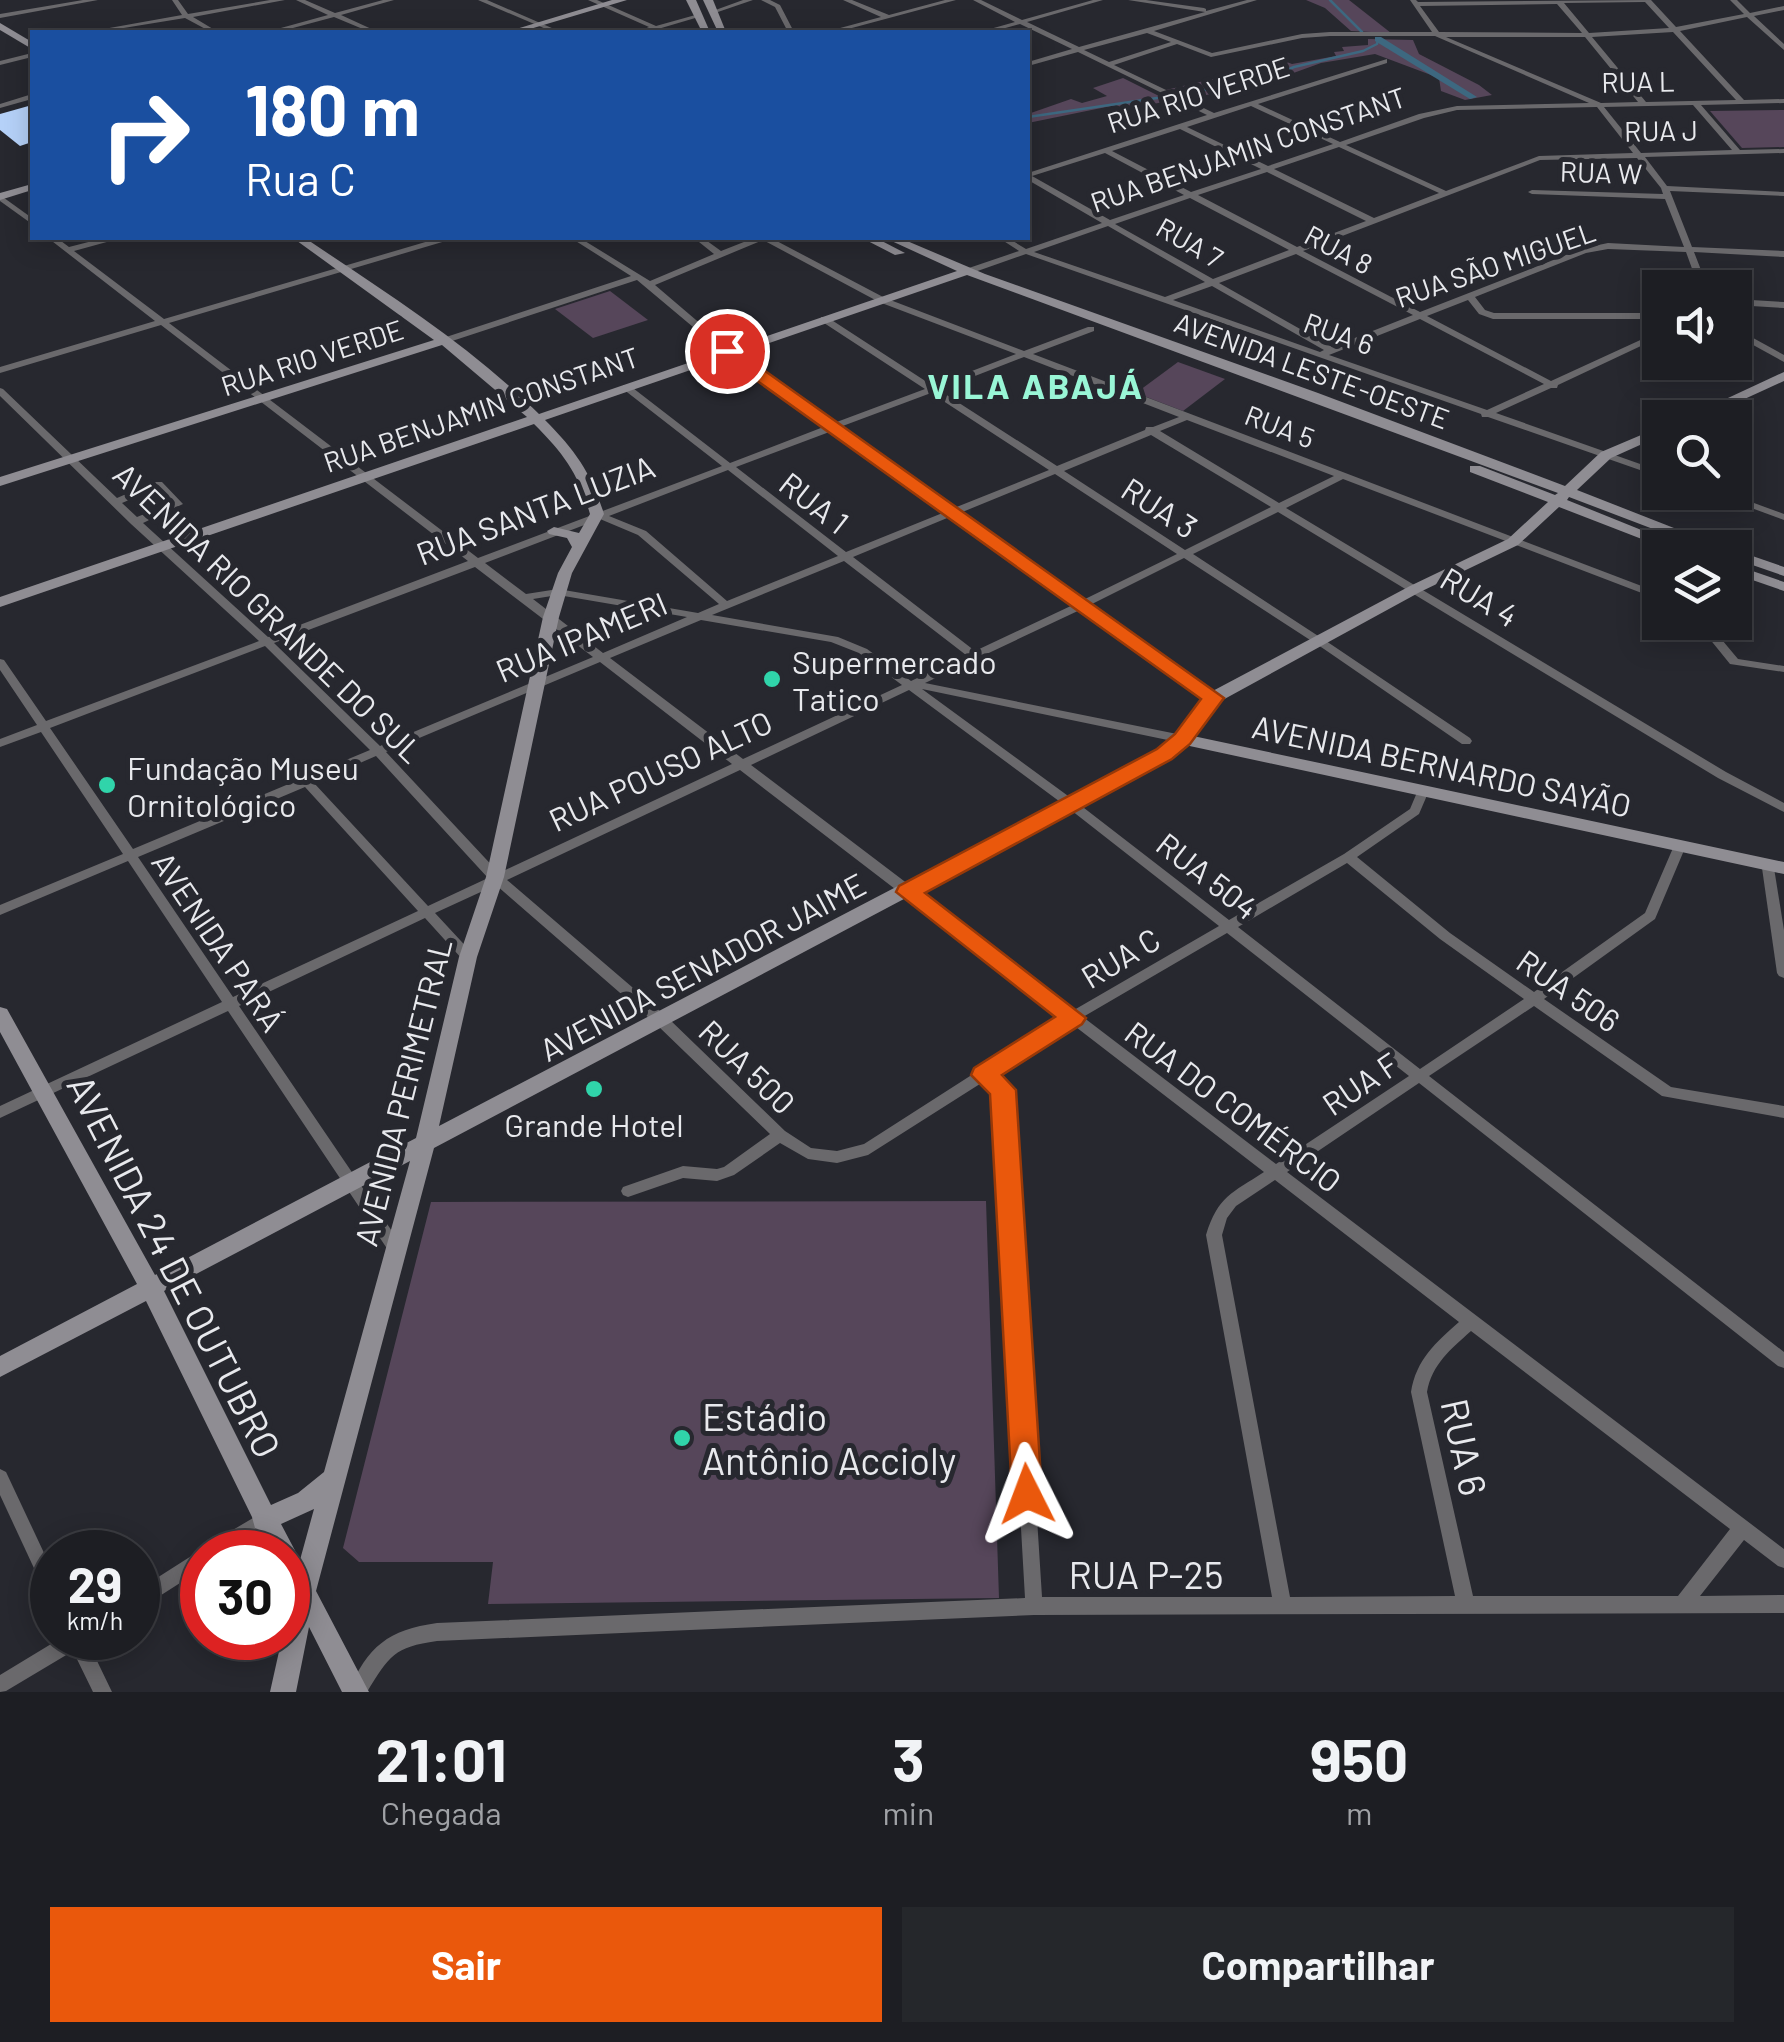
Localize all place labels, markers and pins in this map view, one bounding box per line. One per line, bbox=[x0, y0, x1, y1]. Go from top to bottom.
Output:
pin bbox=[685, 309, 770, 394]
place label: Supermercado Tatico bbox=[792, 642, 997, 717]
marker: Supermercado Tatico bbox=[761, 668, 783, 690]
place label: Fundação Museu Ornitológico bbox=[127, 748, 359, 823]
marker: Fundação Museu Ornitológico bbox=[96, 774, 118, 796]
marker: Grande Hotel bbox=[583, 1078, 605, 1100]
place label: Grande Hotel bbox=[504, 1105, 684, 1143]
place label: Estádio Antônio Accioly bbox=[702, 1393, 956, 1483]
marker: Estádio Antônio Accioly bbox=[671, 1427, 693, 1449]

